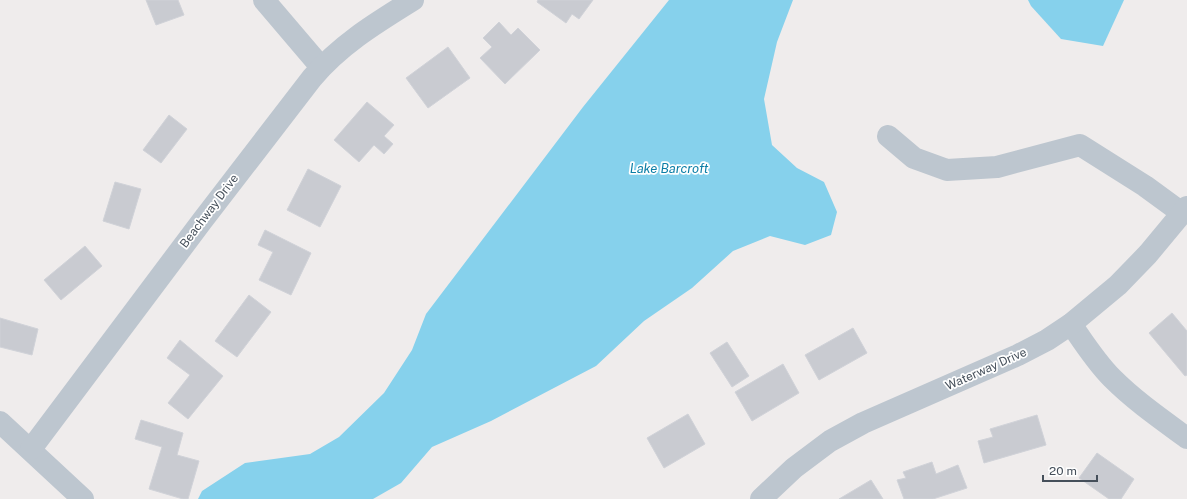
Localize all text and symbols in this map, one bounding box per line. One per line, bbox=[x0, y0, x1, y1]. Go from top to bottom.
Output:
water label: Lake Barcroft bbox=[630, 161, 708, 176]
street label: Beachway Drive bbox=[177, 171, 241, 250]
street label: Waterway Drive bbox=[943, 345, 1029, 393]
scale bar bbox=[1043, 457, 1097, 483]
text: 20 m bbox=[1049, 464, 1077, 478]

